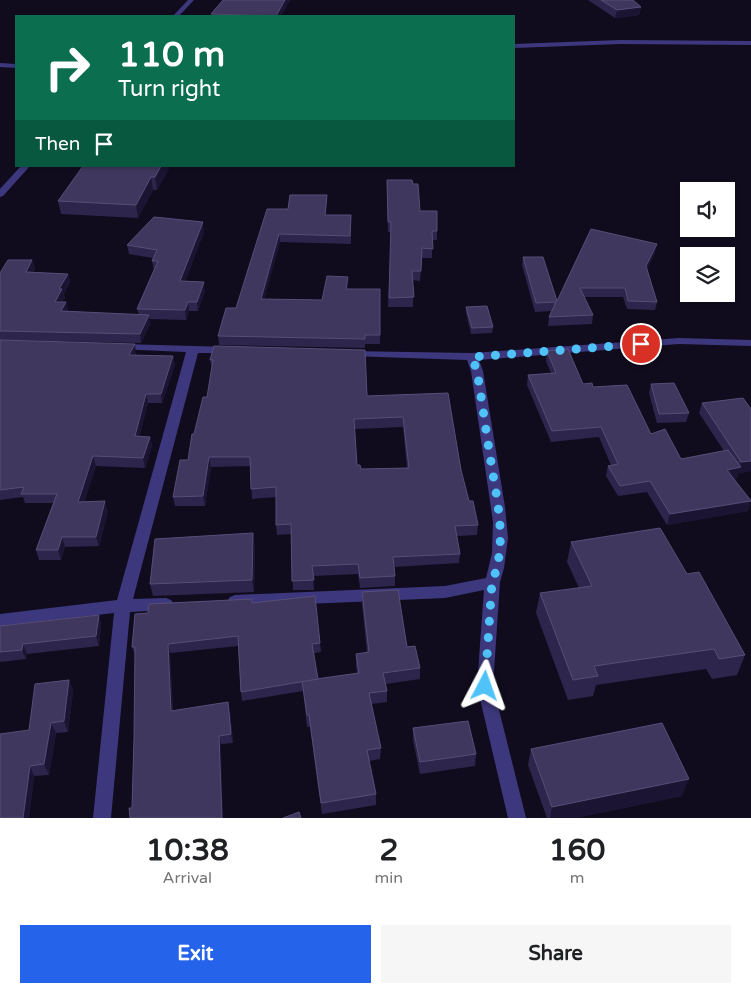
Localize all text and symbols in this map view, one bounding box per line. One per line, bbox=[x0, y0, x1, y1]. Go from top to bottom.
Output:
text: 110 m bbox=[118, 34, 225, 76]
icon: right bbox=[35, 35, 100, 100]
text: Turn right bbox=[118, 76, 220, 102]
icon: arrive bbox=[90, 130, 118, 158]
text: Then bbox=[35, 133, 80, 155]
map controls bbox=[680, 182, 735, 302]
button: sound bbox=[680, 182, 735, 237]
button: layers bbox=[680, 247, 735, 302]
pin bbox=[620, 323, 662, 365]
icon: arrive bbox=[627, 330, 655, 358]
position arrow bbox=[458, 659, 510, 711]
text: 10:38 bbox=[146, 832, 229, 869]
text: 2 bbox=[379, 832, 398, 869]
text: 160 bbox=[549, 832, 605, 869]
text: Arrival bbox=[163, 868, 212, 888]
text: min bbox=[375, 868, 403, 888]
text: m bbox=[570, 868, 584, 888]
button: Exit bbox=[20, 925, 371, 983]
button: Share bbox=[381, 925, 731, 983]

